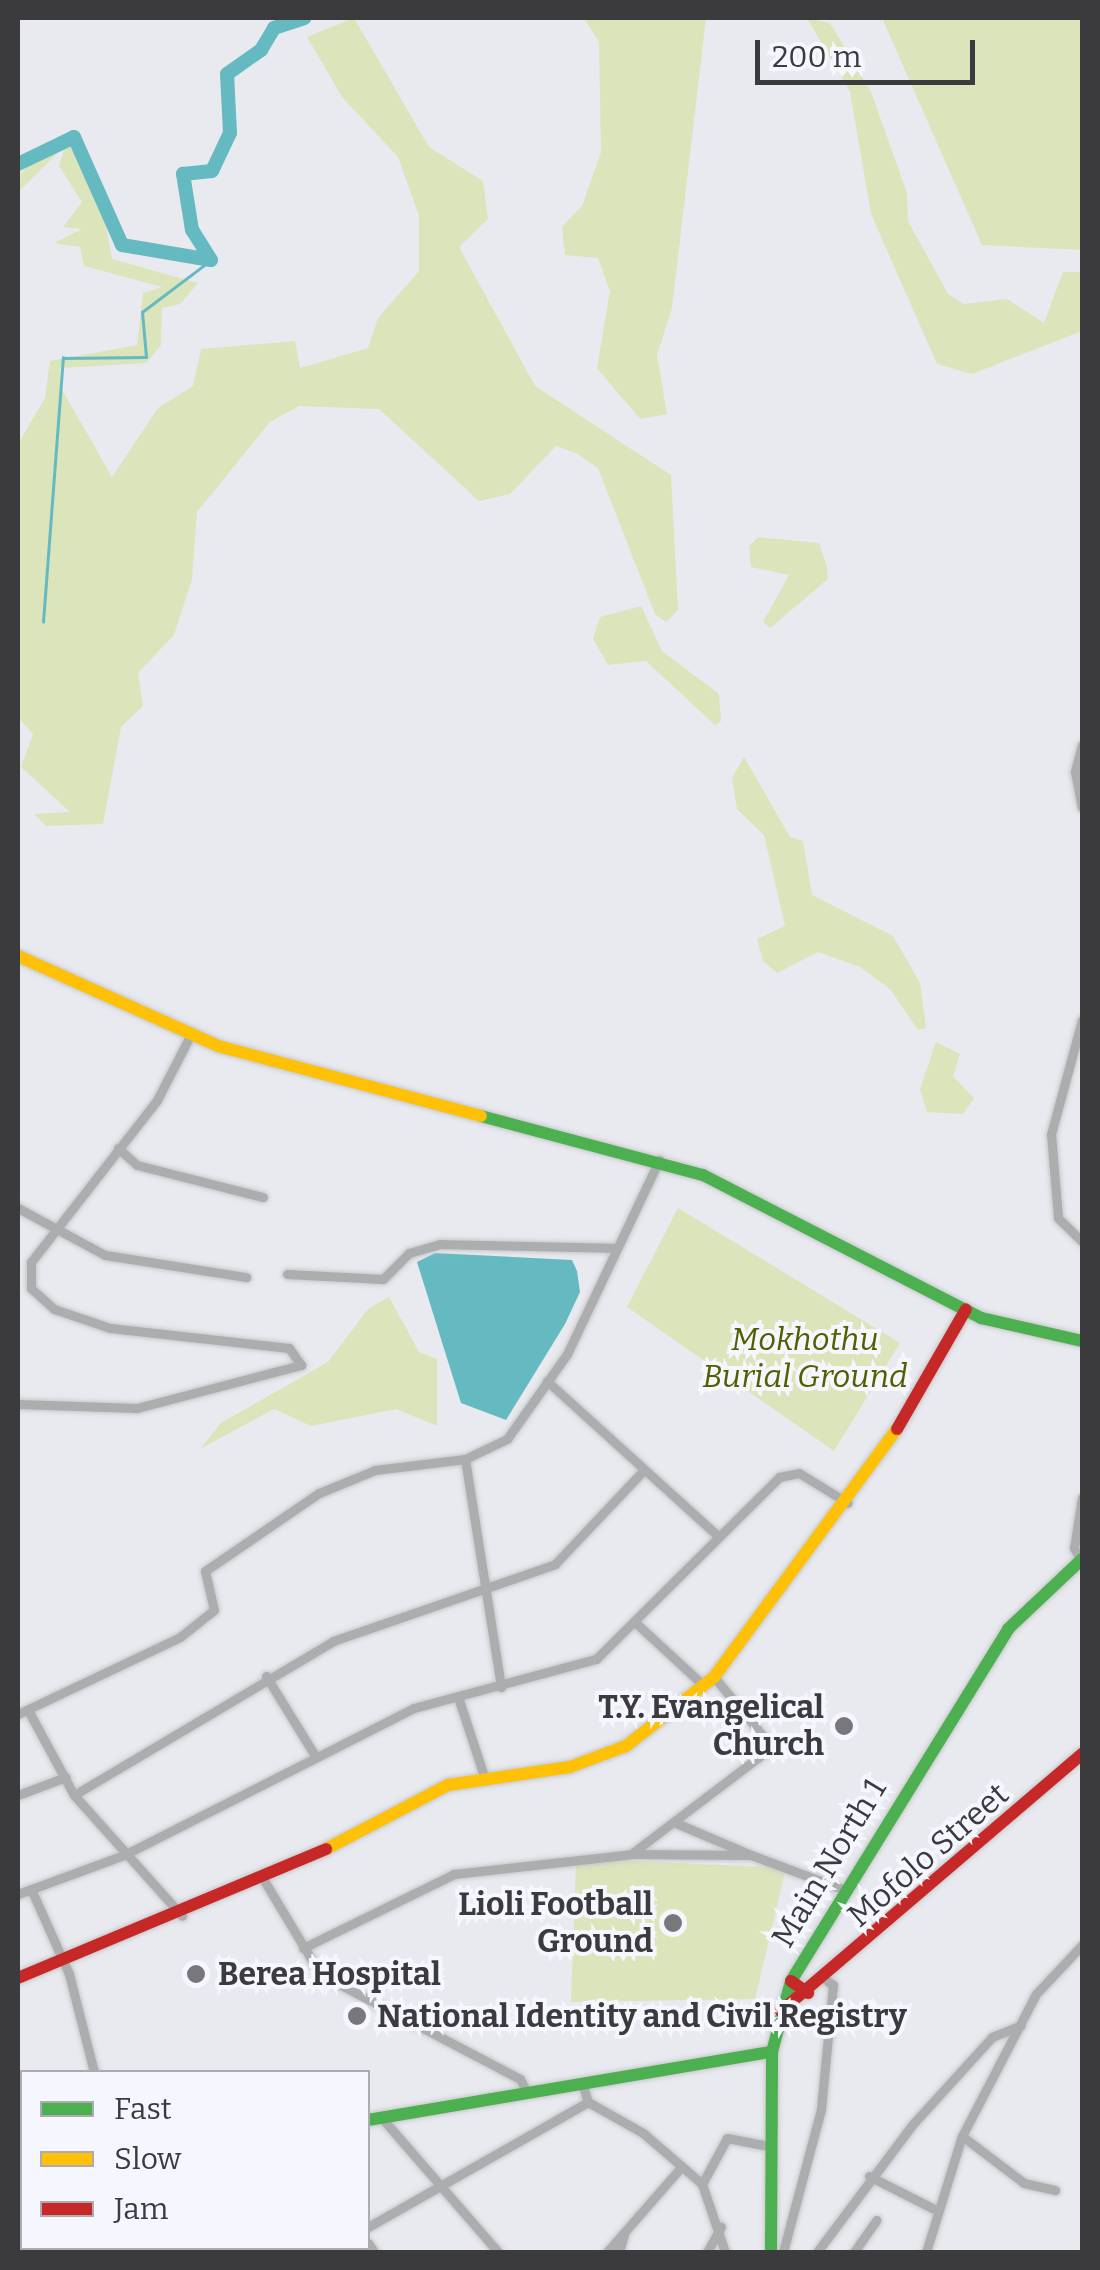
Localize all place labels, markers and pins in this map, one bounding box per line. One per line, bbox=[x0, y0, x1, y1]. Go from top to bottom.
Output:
place label: T.Y. Evangelical Church bbox=[598, 1689, 824, 1764]
marker: T.Y. Evangelical Church bbox=[833, 1715, 855, 1737]
place label: Lioli Football Ground bbox=[458, 1886, 653, 1961]
marker: Lioli Football Ground bbox=[662, 1912, 684, 1934]
place label: Berea Hospital bbox=[218, 1955, 441, 1993]
marker: Berea Hospital bbox=[183, 1961, 209, 1987]
place label: National Identity and Civil Registry bbox=[377, 1997, 907, 2035]
marker: National Identity and Civil Registry bbox=[346, 2005, 368, 2027]

